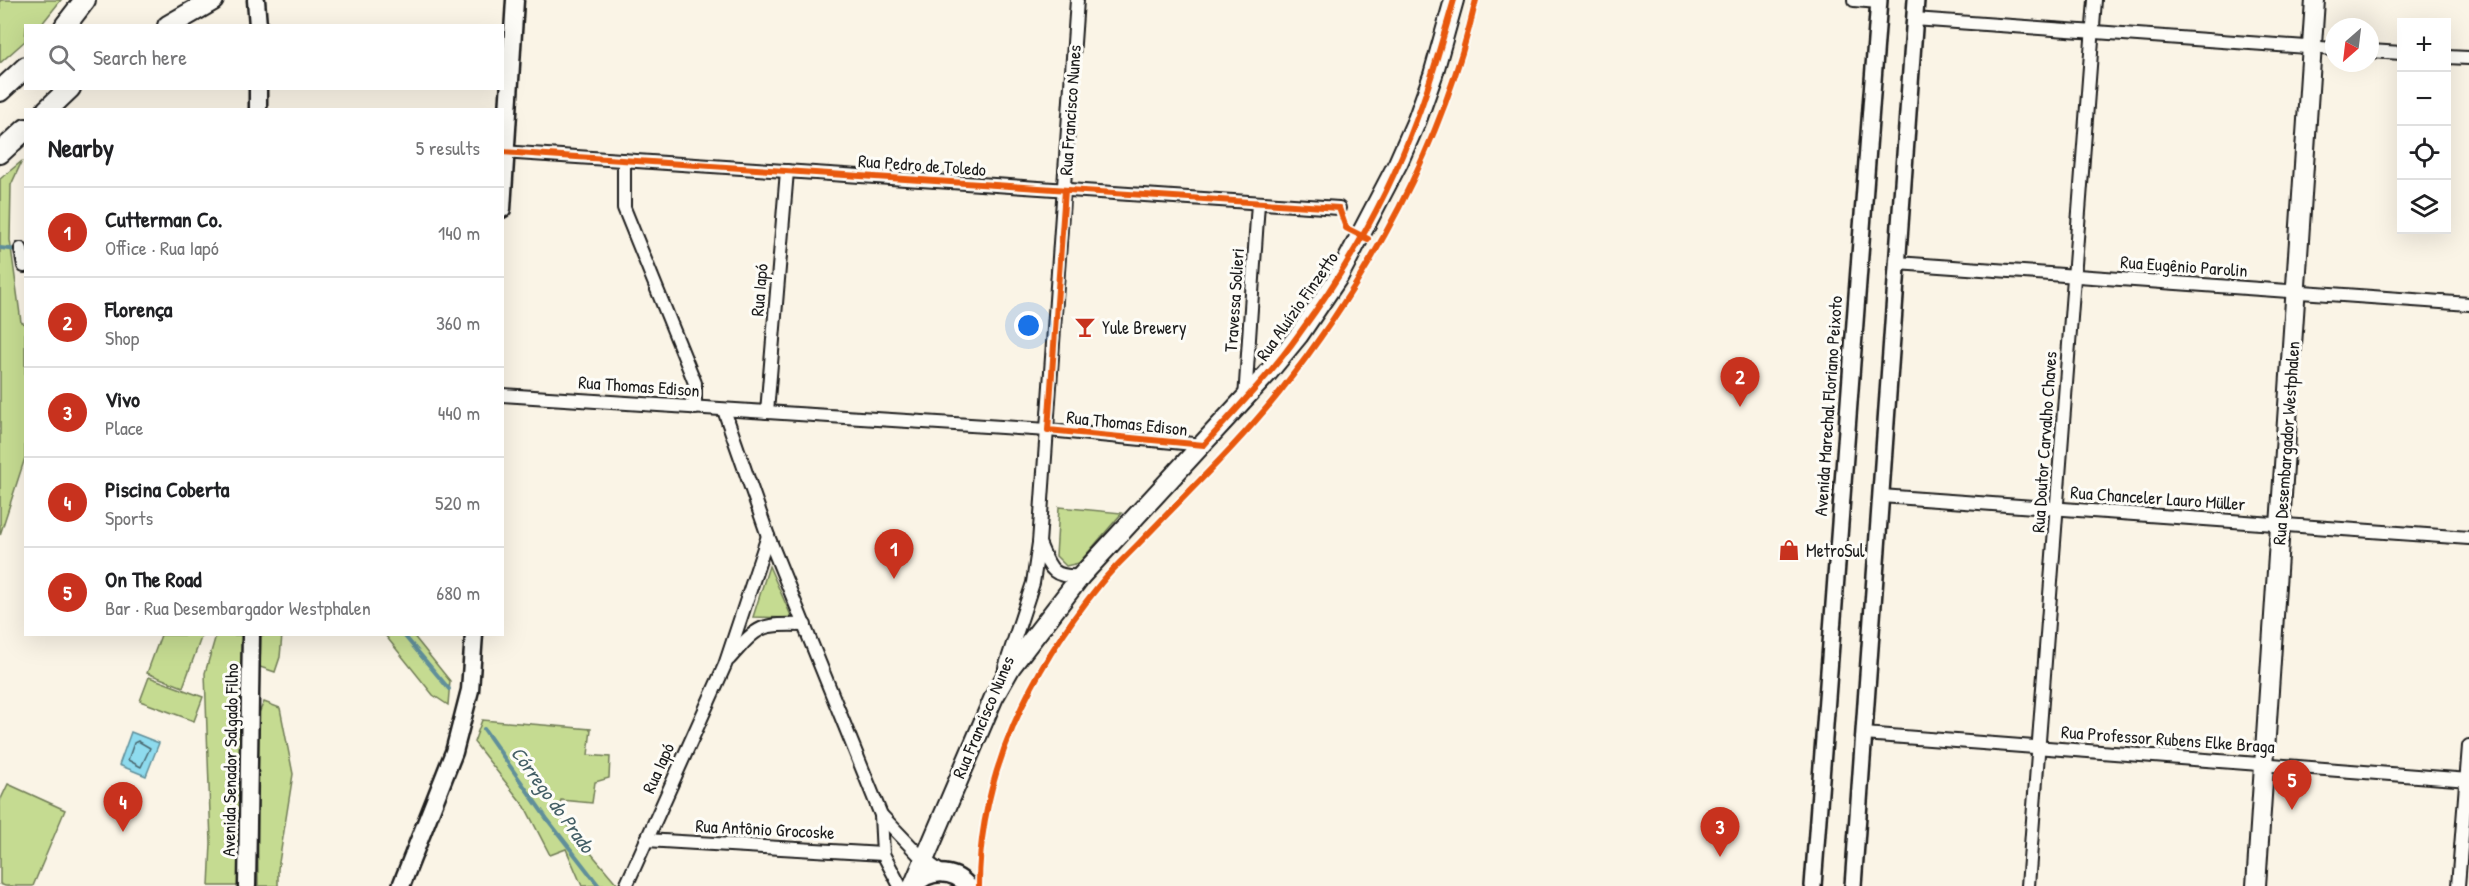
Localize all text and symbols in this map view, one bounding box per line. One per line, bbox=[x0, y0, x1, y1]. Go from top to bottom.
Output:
north arrow bbox=[2325, 18, 2379, 72]
map controls bbox=[2397, 18, 2451, 234]
button: + bbox=[2397, 18, 2451, 72]
search box bbox=[24, 24, 504, 90]
icon: search bbox=[45, 41, 78, 74]
text: Search here bbox=[93, 42, 187, 72]
street label: Rua Francisco Nunes bbox=[1053, 44, 1087, 176]
button: − bbox=[2397, 72, 2451, 126]
button: locate bbox=[2397, 126, 2451, 180]
text: Nearby bbox=[48, 130, 114, 165]
text: 5 results bbox=[416, 134, 480, 161]
street label: Rua Pedro de Toledo bbox=[857, 148, 987, 182]
button: layers bbox=[2397, 180, 2451, 234]
text: Cutterman Co. bbox=[105, 204, 222, 234]
text: 1 bbox=[64, 219, 71, 246]
text: 140 m bbox=[438, 219, 480, 246]
text: Office · Rua Iapó bbox=[105, 234, 219, 261]
street label: Rua Aluízio Finzetto bbox=[1250, 246, 1344, 366]
street label: Travessa Solieri bbox=[1218, 247, 1250, 353]
street label: Rua Eugênio Parolin bbox=[2120, 249, 2248, 283]
street label: Rua Iapó bbox=[744, 263, 774, 317]
text: Florença bbox=[105, 294, 172, 324]
street label: Avenida Marechal Floriano Peixoto bbox=[1808, 295, 1848, 517]
text: 2 bbox=[63, 309, 72, 336]
text: 360 m bbox=[436, 309, 480, 336]
your location bbox=[1014, 311, 1043, 340]
bar icon: Yule Brewery bbox=[1073, 315, 1097, 339]
place label: Yule Brewery bbox=[1102, 315, 1187, 340]
text: Shop bbox=[105, 324, 139, 351]
street label: Rua Desembargador Westphalen bbox=[2266, 340, 2306, 546]
street label: Rua Doutor Carvalho Chaves bbox=[2025, 350, 2063, 534]
pin: 2 bbox=[1720, 358, 1760, 407]
street label: Rua Thomas Edison bbox=[578, 369, 700, 403]
text: Vivo bbox=[105, 384, 140, 414]
text: 3 bbox=[63, 399, 72, 426]
text: 440 m bbox=[438, 399, 480, 426]
street label: Rua Thomas Edison bbox=[1065, 404, 1189, 442]
text: Place bbox=[105, 414, 144, 441]
text: Piscina Coberta bbox=[105, 474, 229, 504]
street label: Rua Chanceler Lauro Müller bbox=[2070, 479, 2246, 517]
text: 4 bbox=[64, 489, 71, 516]
text: 520 m bbox=[435, 489, 480, 516]
text: Sports bbox=[105, 504, 153, 531]
pin: 1 bbox=[874, 530, 914, 579]
shop icon: MetroSul bbox=[1777, 538, 1801, 562]
place label: MetroSul bbox=[1806, 538, 1865, 563]
text: On The Road bbox=[105, 564, 202, 594]
text: 5 bbox=[63, 579, 72, 606]
text: 680 m bbox=[436, 579, 480, 606]
text: Bar · Rua Desembargador Westphalen bbox=[105, 594, 371, 621]
street label: Rua Francisco Nunes bbox=[946, 652, 1020, 782]
street label: Avenida Senador Salgado Filho bbox=[216, 663, 244, 857]
street label: Rua Professor Rubens Elke Braga bbox=[2060, 719, 2276, 759]
street label: Rua Iapó bbox=[636, 739, 680, 797]
water label: Córrego do Prado bbox=[504, 740, 602, 860]
pin: 5 bbox=[2272, 760, 2312, 810]
pin: 4 bbox=[104, 782, 142, 832]
pin: 3 bbox=[1700, 808, 1740, 857]
street label: Rua Antônio Grocoske bbox=[695, 813, 835, 845]

